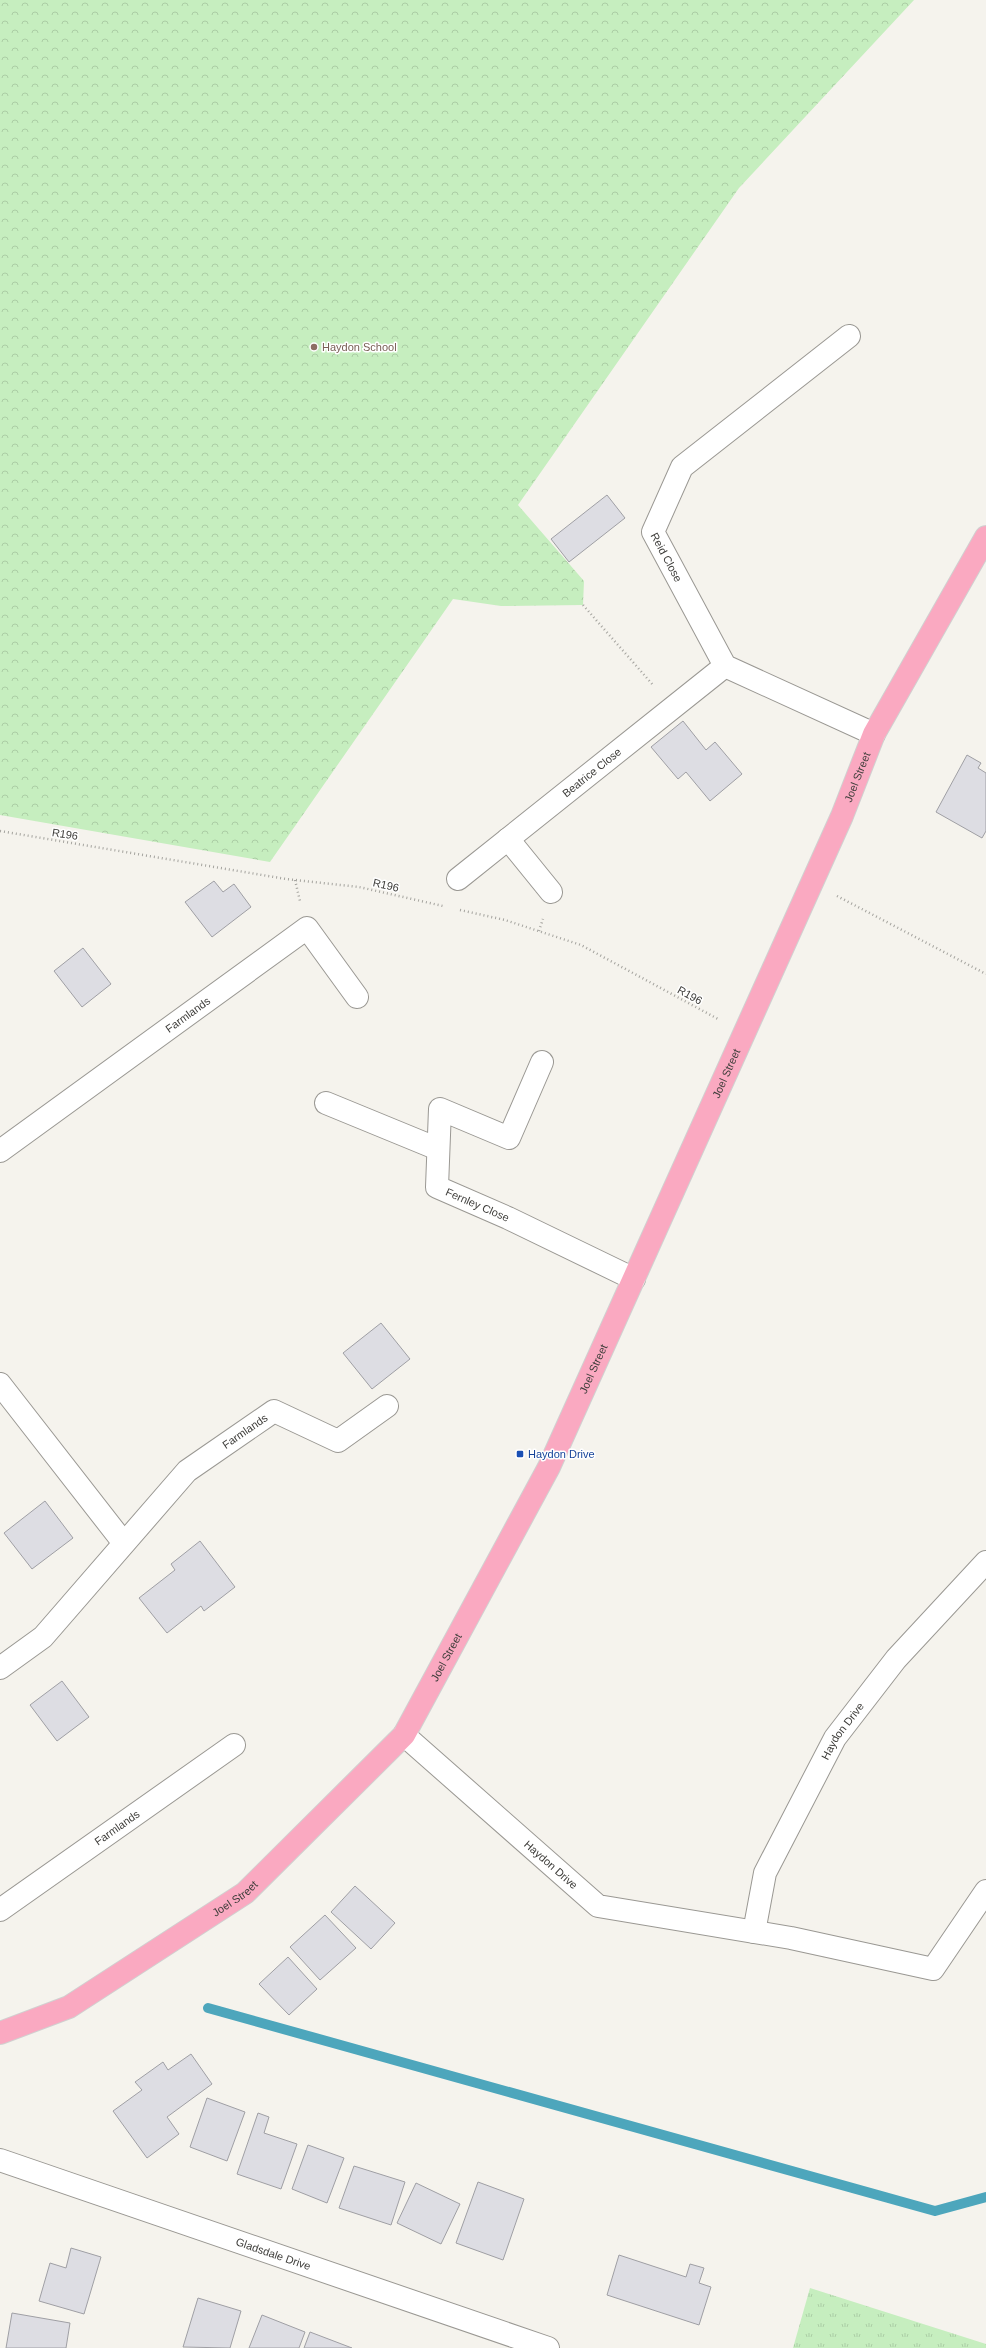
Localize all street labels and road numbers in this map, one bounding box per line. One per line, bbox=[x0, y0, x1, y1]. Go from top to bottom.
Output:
street label: Reid Close bbox=[648, 531, 685, 584]
street label: Beatrice Close bbox=[560, 745, 623, 799]
street label: Joel Street bbox=[842, 750, 872, 804]
street label: R196 bbox=[51, 826, 79, 842]
street label: R196 bbox=[372, 876, 400, 894]
street label: R196 bbox=[676, 983, 704, 1007]
street label: Farmlands bbox=[163, 994, 213, 1035]
street label: Joel Street bbox=[710, 1047, 742, 1100]
street label: Fernley Close bbox=[444, 1186, 511, 1224]
street label: Joel Street bbox=[577, 1342, 609, 1395]
street label: Farmlands bbox=[220, 1411, 270, 1451]
street label: Joel Street bbox=[428, 1631, 464, 1683]
street label: Haydon Drive bbox=[819, 1700, 866, 1762]
street label: Farmlands bbox=[92, 1807, 142, 1847]
street label: Haydon Drive bbox=[522, 1838, 580, 1891]
street label: Joel Street bbox=[210, 1878, 260, 1919]
street label: Gladsdale Drive bbox=[234, 2235, 312, 2272]

